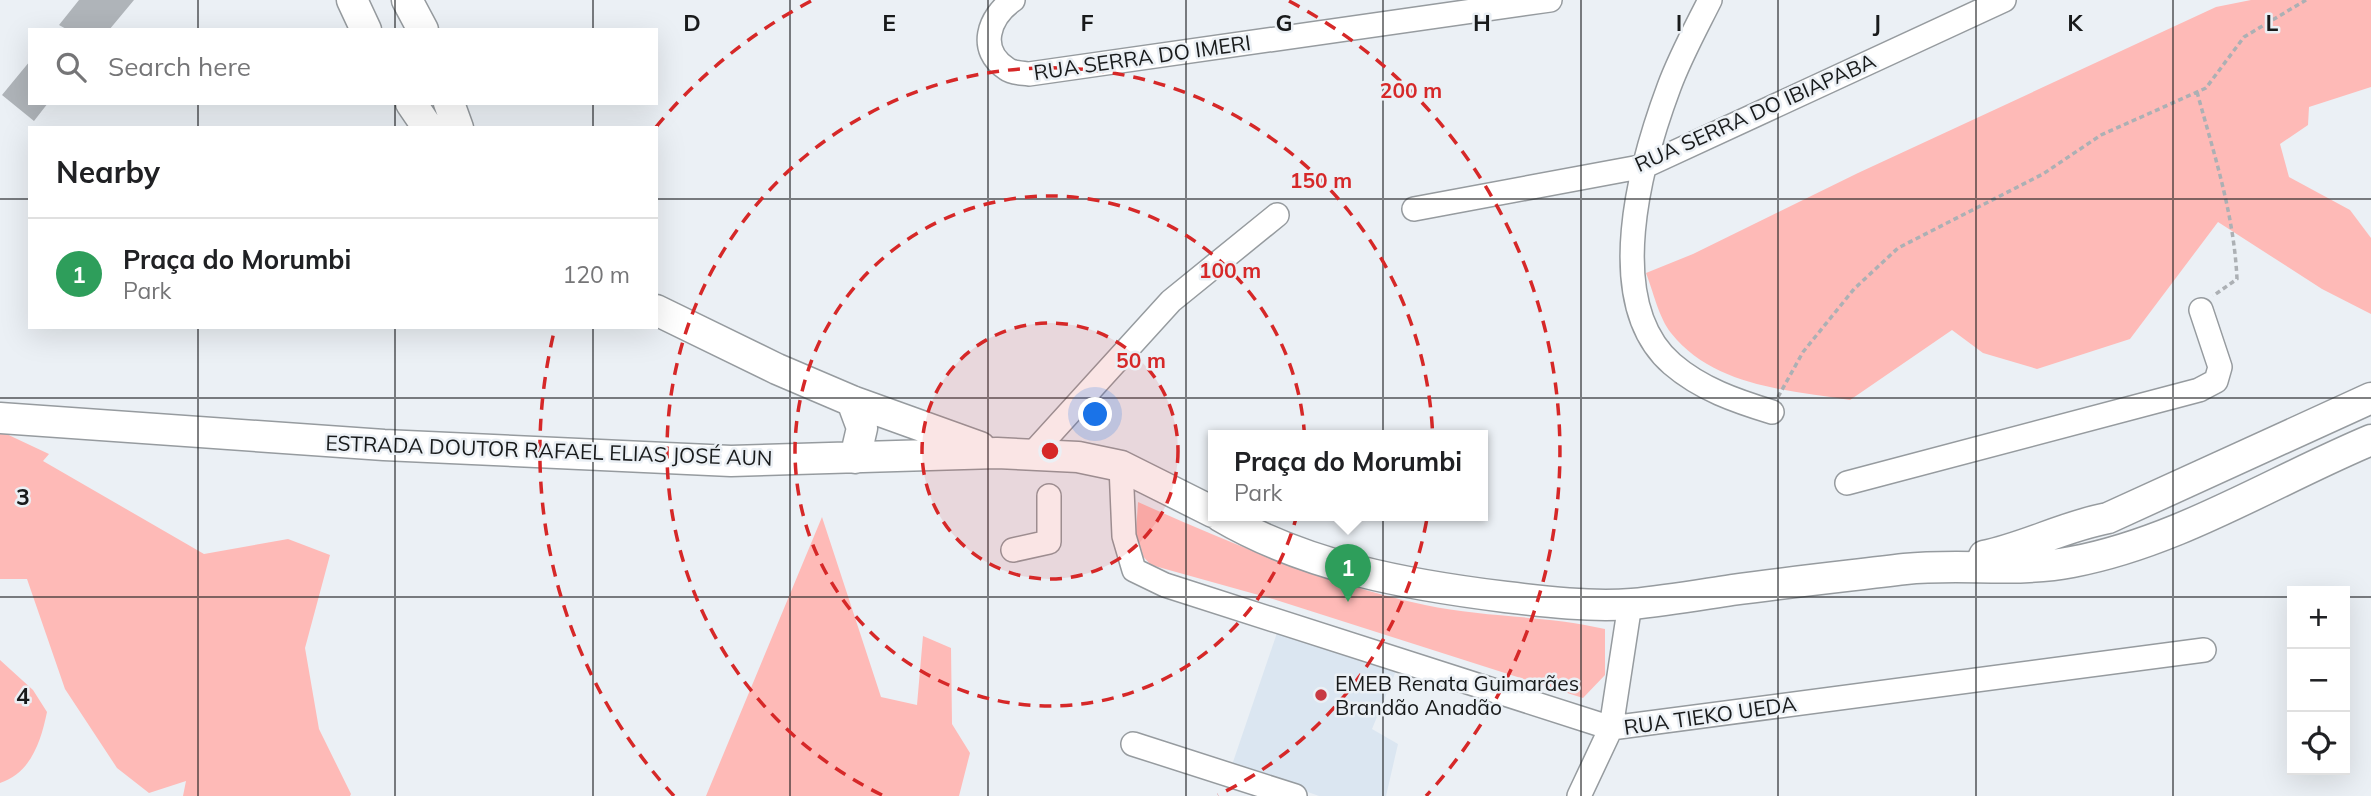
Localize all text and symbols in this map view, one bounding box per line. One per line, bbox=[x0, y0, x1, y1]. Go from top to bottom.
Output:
text: D bbox=[683, 8, 701, 37]
text: E bbox=[882, 8, 896, 37]
text: F bbox=[1080, 8, 1094, 37]
text: G bbox=[1275, 8, 1293, 37]
text: H bbox=[1473, 8, 1491, 37]
text: I bbox=[1676, 8, 1682, 37]
text: J bbox=[1873, 8, 1881, 37]
text: K bbox=[2067, 8, 2084, 37]
text: L bbox=[2266, 8, 2279, 37]
search box bbox=[28, 28, 658, 105]
street label: RUA SERRA DO IMERI bbox=[1032, 29, 1252, 85]
street label: RUA SERRA DO IBIAPABA bbox=[1631, 47, 1880, 177]
icon: search bbox=[52, 48, 90, 86]
text: Search here bbox=[108, 50, 251, 83]
text: 200 m bbox=[1380, 77, 1442, 103]
text: Nearby bbox=[56, 153, 160, 191]
text: 150 m bbox=[1290, 167, 1352, 193]
text: Praça do Morumbi bbox=[123, 243, 351, 276]
text: 100 m bbox=[1199, 257, 1261, 283]
text: 1 bbox=[72, 260, 86, 289]
text: 120 m bbox=[562, 260, 630, 289]
text: Park bbox=[123, 276, 171, 305]
text: 50 m bbox=[1116, 347, 1166, 373]
your location bbox=[1078, 397, 1112, 431]
street label: ESTRADA DOUTOR RAFAEL ELIAS JOSÉ AUN bbox=[325, 429, 773, 471]
popup bbox=[1208, 430, 1488, 521]
centre of rings bbox=[1038, 439, 1062, 463]
text: Praça do Morumbi bbox=[1234, 445, 1462, 478]
text: Park bbox=[1234, 478, 1282, 507]
text: 3 bbox=[16, 482, 30, 511]
pin: 1 bbox=[1325, 544, 1371, 602]
map controls bbox=[2287, 586, 2350, 775]
button: + bbox=[2287, 586, 2350, 649]
button: − bbox=[2287, 649, 2350, 712]
place label: EMEB Renata Guimarães Brandão Anadão bbox=[1335, 670, 1579, 720]
text: 4 bbox=[16, 681, 30, 710]
marker: EMEB Renata Guimarães Brandão Anadão bbox=[1313, 687, 1329, 703]
street label: RUA TIEKO UEDA bbox=[1622, 690, 1799, 740]
button: locate bbox=[2287, 712, 2350, 775]

